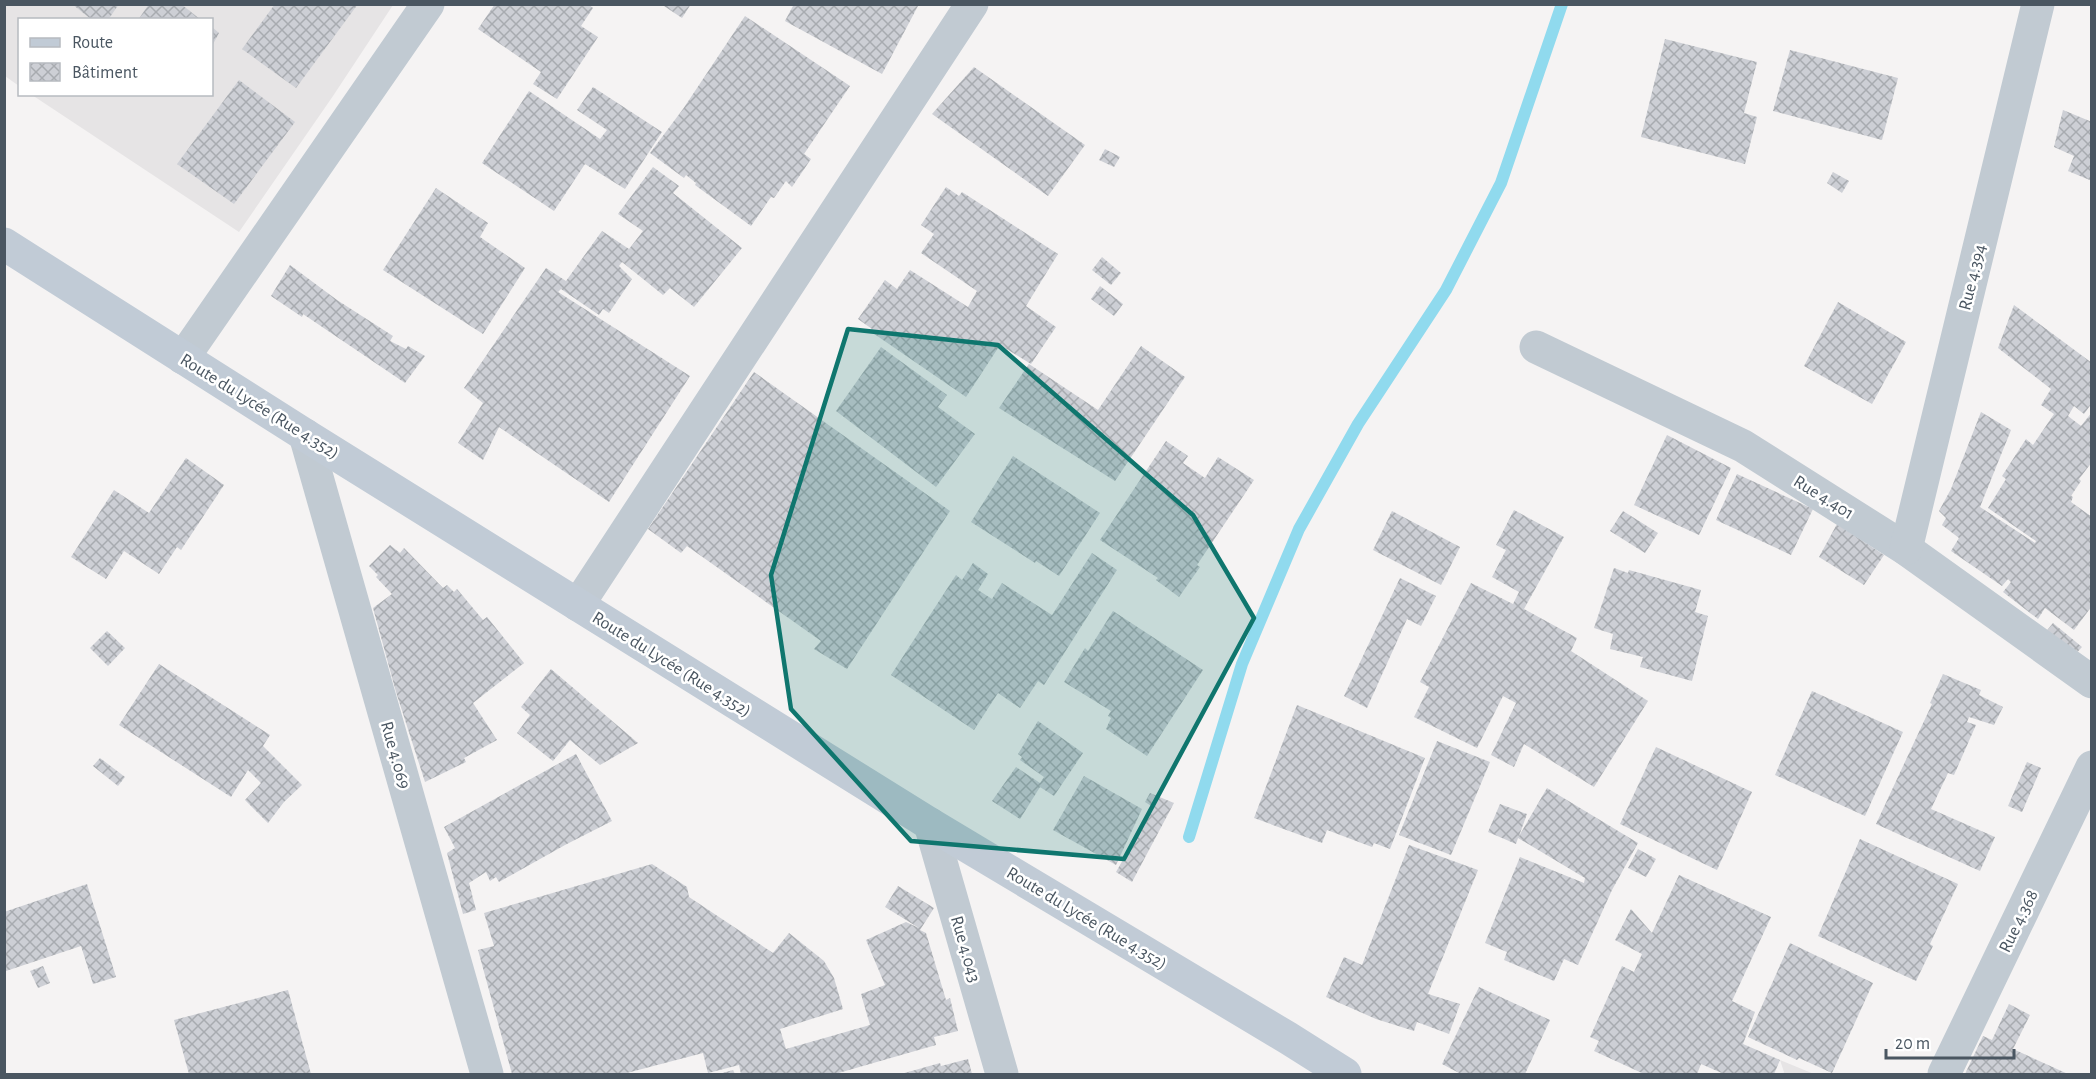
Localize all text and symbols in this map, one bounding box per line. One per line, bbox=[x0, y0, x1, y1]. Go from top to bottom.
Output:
legend bbox=[18, 18, 213, 96]
text: Route bbox=[72, 34, 113, 52]
text: Bâtiment bbox=[72, 64, 138, 82]
street label: Rue 4.394 bbox=[1956, 242, 1990, 312]
street label: Route du Lycée (Rue 4.352) bbox=[177, 351, 342, 463]
street label: Rue 4.401 bbox=[1790, 472, 1857, 523]
street label: Route du Lycée (Rue 4.352) bbox=[589, 609, 754, 721]
street label: Rue 4.069 bbox=[377, 720, 413, 791]
street label: Route du Lycée (Rue 4.352) bbox=[1003, 864, 1170, 974]
street label: Rue 4.368 bbox=[1996, 887, 2042, 956]
street label: Rue 4.043 bbox=[947, 914, 983, 985]
scale bar bbox=[1886, 1022, 2014, 1060]
text: 20 m bbox=[1895, 1035, 1930, 1053]

